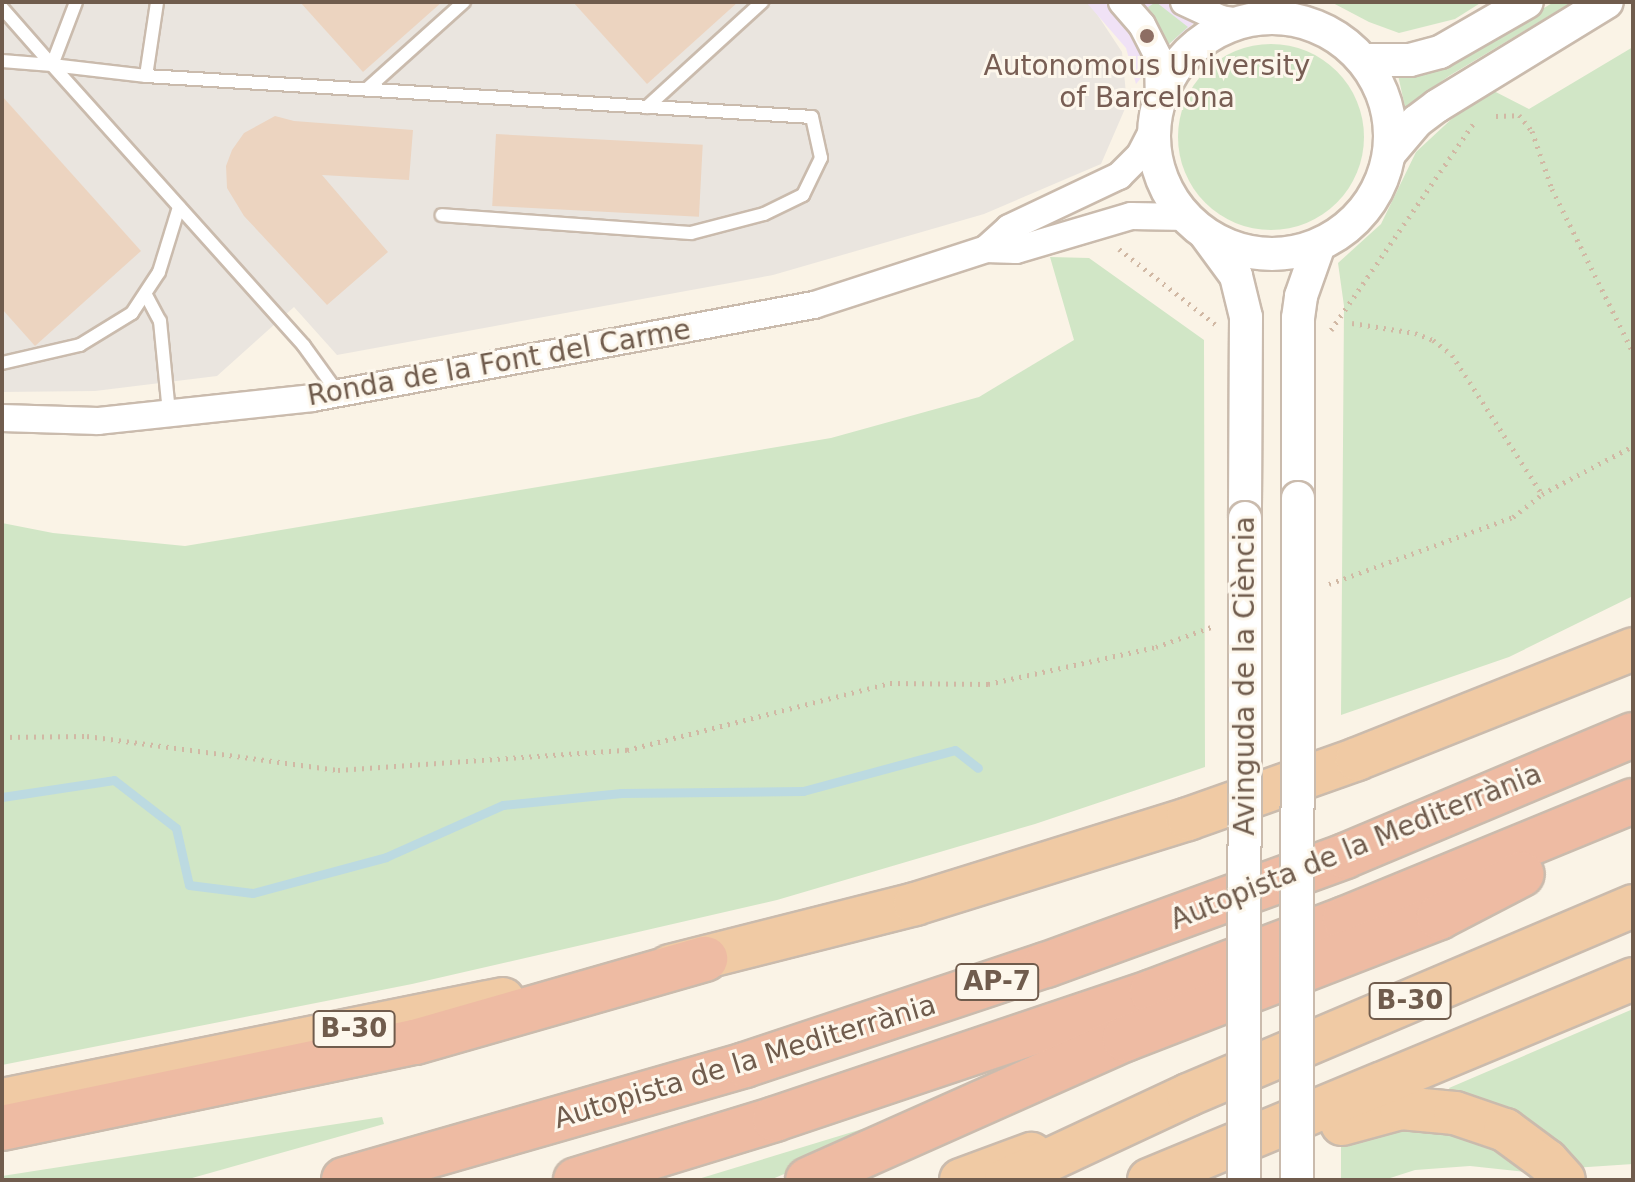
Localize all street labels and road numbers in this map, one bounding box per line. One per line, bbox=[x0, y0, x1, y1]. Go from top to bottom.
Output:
street label: Ronda de la Font del Carme bbox=[305, 313, 693, 413]
street label: Avinguda de la Ciència bbox=[1228, 516, 1262, 836]
street label: Autopista de la Mediterrània bbox=[1165, 757, 1547, 937]
road number: AP-7 bbox=[955, 960, 1039, 1004]
road number: B-30 bbox=[1368, 979, 1452, 1023]
street label: Autopista de la Mediterrània bbox=[550, 988, 940, 1136]
road number: B-30 bbox=[312, 1007, 396, 1051]

